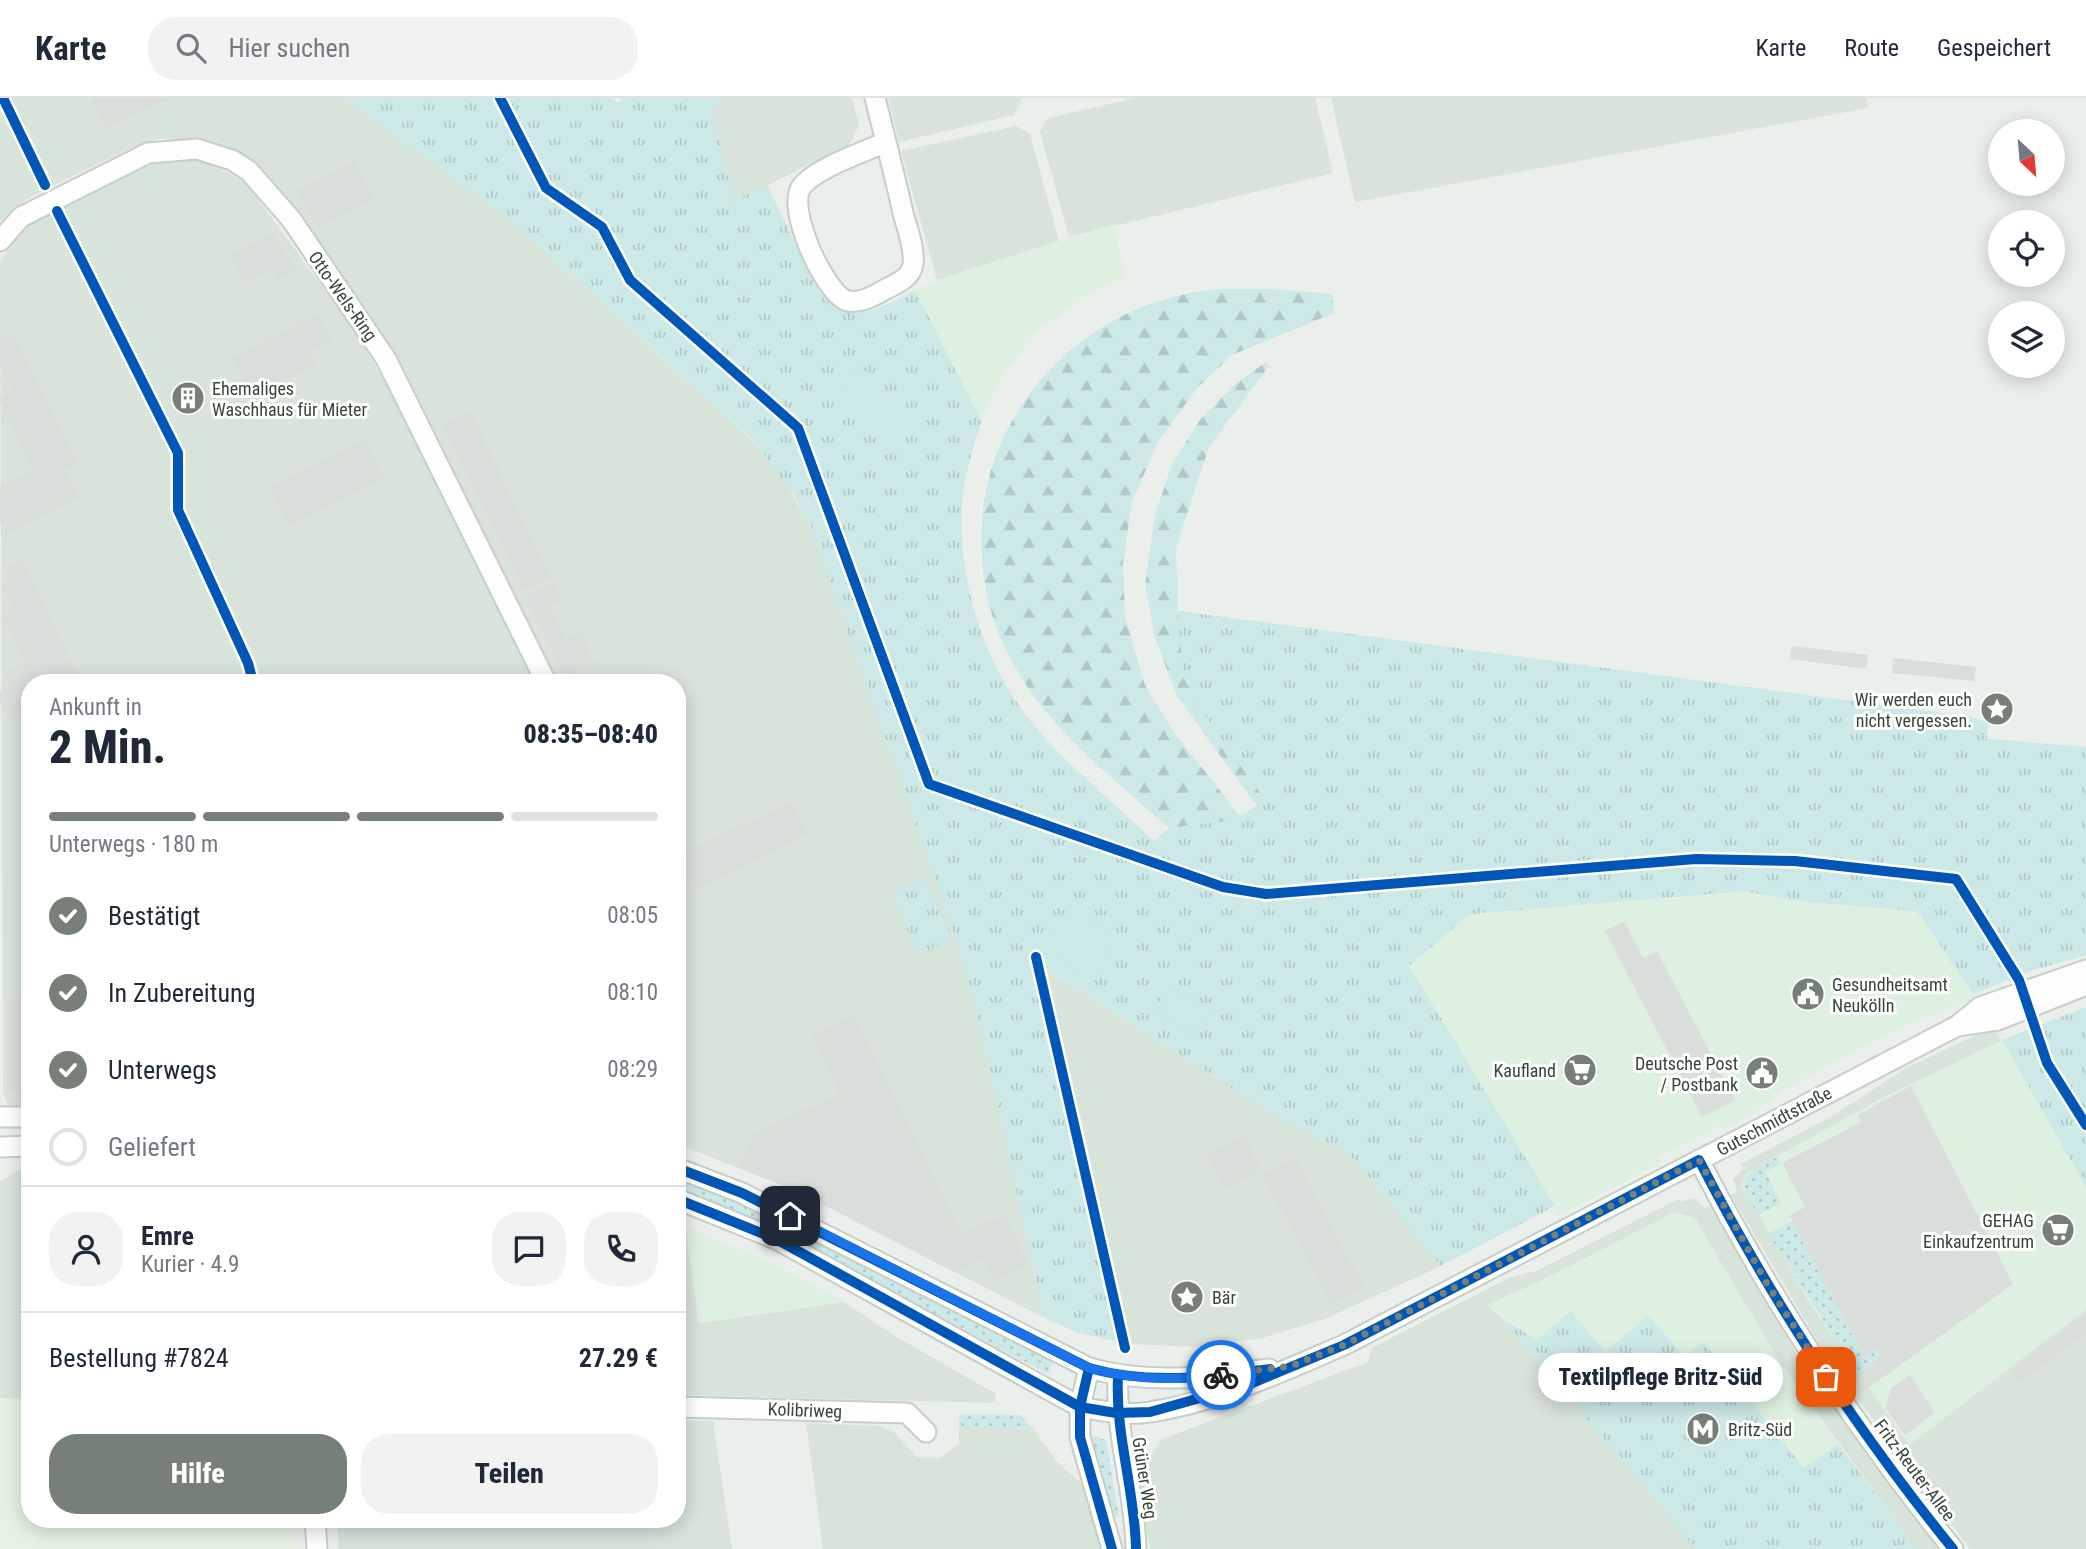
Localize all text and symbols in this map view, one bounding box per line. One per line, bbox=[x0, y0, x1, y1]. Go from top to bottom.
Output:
search box bbox=[148, 17, 638, 80]
text: Karte bbox=[35, 29, 106, 68]
icon: search bbox=[172, 29, 210, 67]
text: Hier suchen bbox=[228, 33, 350, 63]
text: Karte bbox=[1756, 34, 1806, 62]
text: Route bbox=[1844, 34, 1899, 62]
text: Gespeichert bbox=[1937, 34, 2051, 62]
north arrow bbox=[1988, 119, 2065, 196]
map controls bbox=[1988, 119, 2065, 378]
button: locate bbox=[1988, 210, 2065, 287]
street label: Otto-Wels-Ring bbox=[304, 247, 382, 345]
button: layers bbox=[1988, 301, 2065, 378]
place label: Ehemaliges Waschhaus für Mieter bbox=[212, 378, 368, 420]
building icon: Ehemaliges Waschhaus für Mieter bbox=[169, 379, 207, 417]
place label: Wir werden euch nicht vergessen. bbox=[1855, 689, 1972, 731]
place icon: Wir werden euch nicht vergessen. bbox=[1978, 690, 2016, 728]
text: Ankunft in bbox=[49, 694, 142, 721]
text: 08:35–08:40 bbox=[524, 719, 658, 749]
text: 2 Min. bbox=[49, 720, 166, 774]
text: Unterwegs · 180 m bbox=[49, 831, 218, 858]
icon: check bbox=[49, 897, 87, 935]
text: Bestätigt bbox=[108, 901, 201, 931]
text: 08:05 bbox=[607, 902, 658, 929]
icon: check bbox=[49, 974, 87, 1012]
place label: Gesundheitsamt Neukölln bbox=[1832, 974, 1948, 1016]
public building icon: Gesundheitsamt Neukölln bbox=[1789, 975, 1827, 1013]
text: In Zubereitung bbox=[108, 978, 256, 1008]
text: 08:10 bbox=[607, 979, 658, 1006]
icon: check bbox=[49, 1051, 87, 1089]
supermarket icon: Kaufland bbox=[1561, 1051, 1599, 1089]
place label: Deutsche Post / Postbank bbox=[1635, 1053, 1738, 1095]
public building icon: Deutsche Post / Postbank bbox=[1743, 1054, 1781, 1092]
text: Unterwegs bbox=[108, 1055, 217, 1085]
text: 08:29 bbox=[607, 1056, 658, 1083]
place label: Kaufland bbox=[1494, 1060, 1556, 1081]
street label: Gutschmidtstraße bbox=[1713, 1082, 1835, 1160]
text: Geliefert bbox=[108, 1132, 196, 1162]
pin bbox=[760, 1186, 820, 1246]
icon: home bbox=[771, 1197, 809, 1235]
place label: GEHAG Einkaufzentrum bbox=[1923, 1210, 2034, 1252]
supermarket icon: GEHAG Einkaufzentrum bbox=[2039, 1211, 2077, 1249]
button: person bbox=[49, 1212, 123, 1286]
button: chat bbox=[492, 1212, 566, 1286]
button: phone bbox=[584, 1212, 658, 1286]
text: Emre bbox=[141, 1221, 194, 1251]
text: Kurier · 4.9 bbox=[141, 1251, 239, 1278]
place icon: Bär bbox=[1168, 1278, 1206, 1316]
place label: Bär bbox=[1212, 1287, 1236, 1308]
courier bbox=[1186, 1340, 1256, 1410]
text: Bestellung #7824 bbox=[49, 1343, 229, 1373]
text: 27.29 € bbox=[579, 1343, 658, 1373]
pin bbox=[1796, 1347, 1856, 1407]
callout: Textilpflege Britz-Süd bbox=[1539, 1352, 1784, 1402]
icon: bike bbox=[1202, 1356, 1240, 1394]
icon: bag bbox=[1807, 1358, 1845, 1396]
text: Textilpflege Britz-Süd bbox=[1559, 1364, 1762, 1391]
street label: Kolibriweg bbox=[767, 1398, 843, 1422]
metro station icon: Britz-Süd bbox=[1684, 1410, 1722, 1448]
street label: Fritz-Reuter-Allee bbox=[1870, 1415, 1960, 1525]
place label: Britz-Süd bbox=[1728, 1419, 1792, 1440]
button: Hilfe bbox=[49, 1434, 347, 1514]
button: Teilen bbox=[361, 1434, 658, 1514]
street label: Grüner Weg bbox=[1128, 1436, 1162, 1520]

